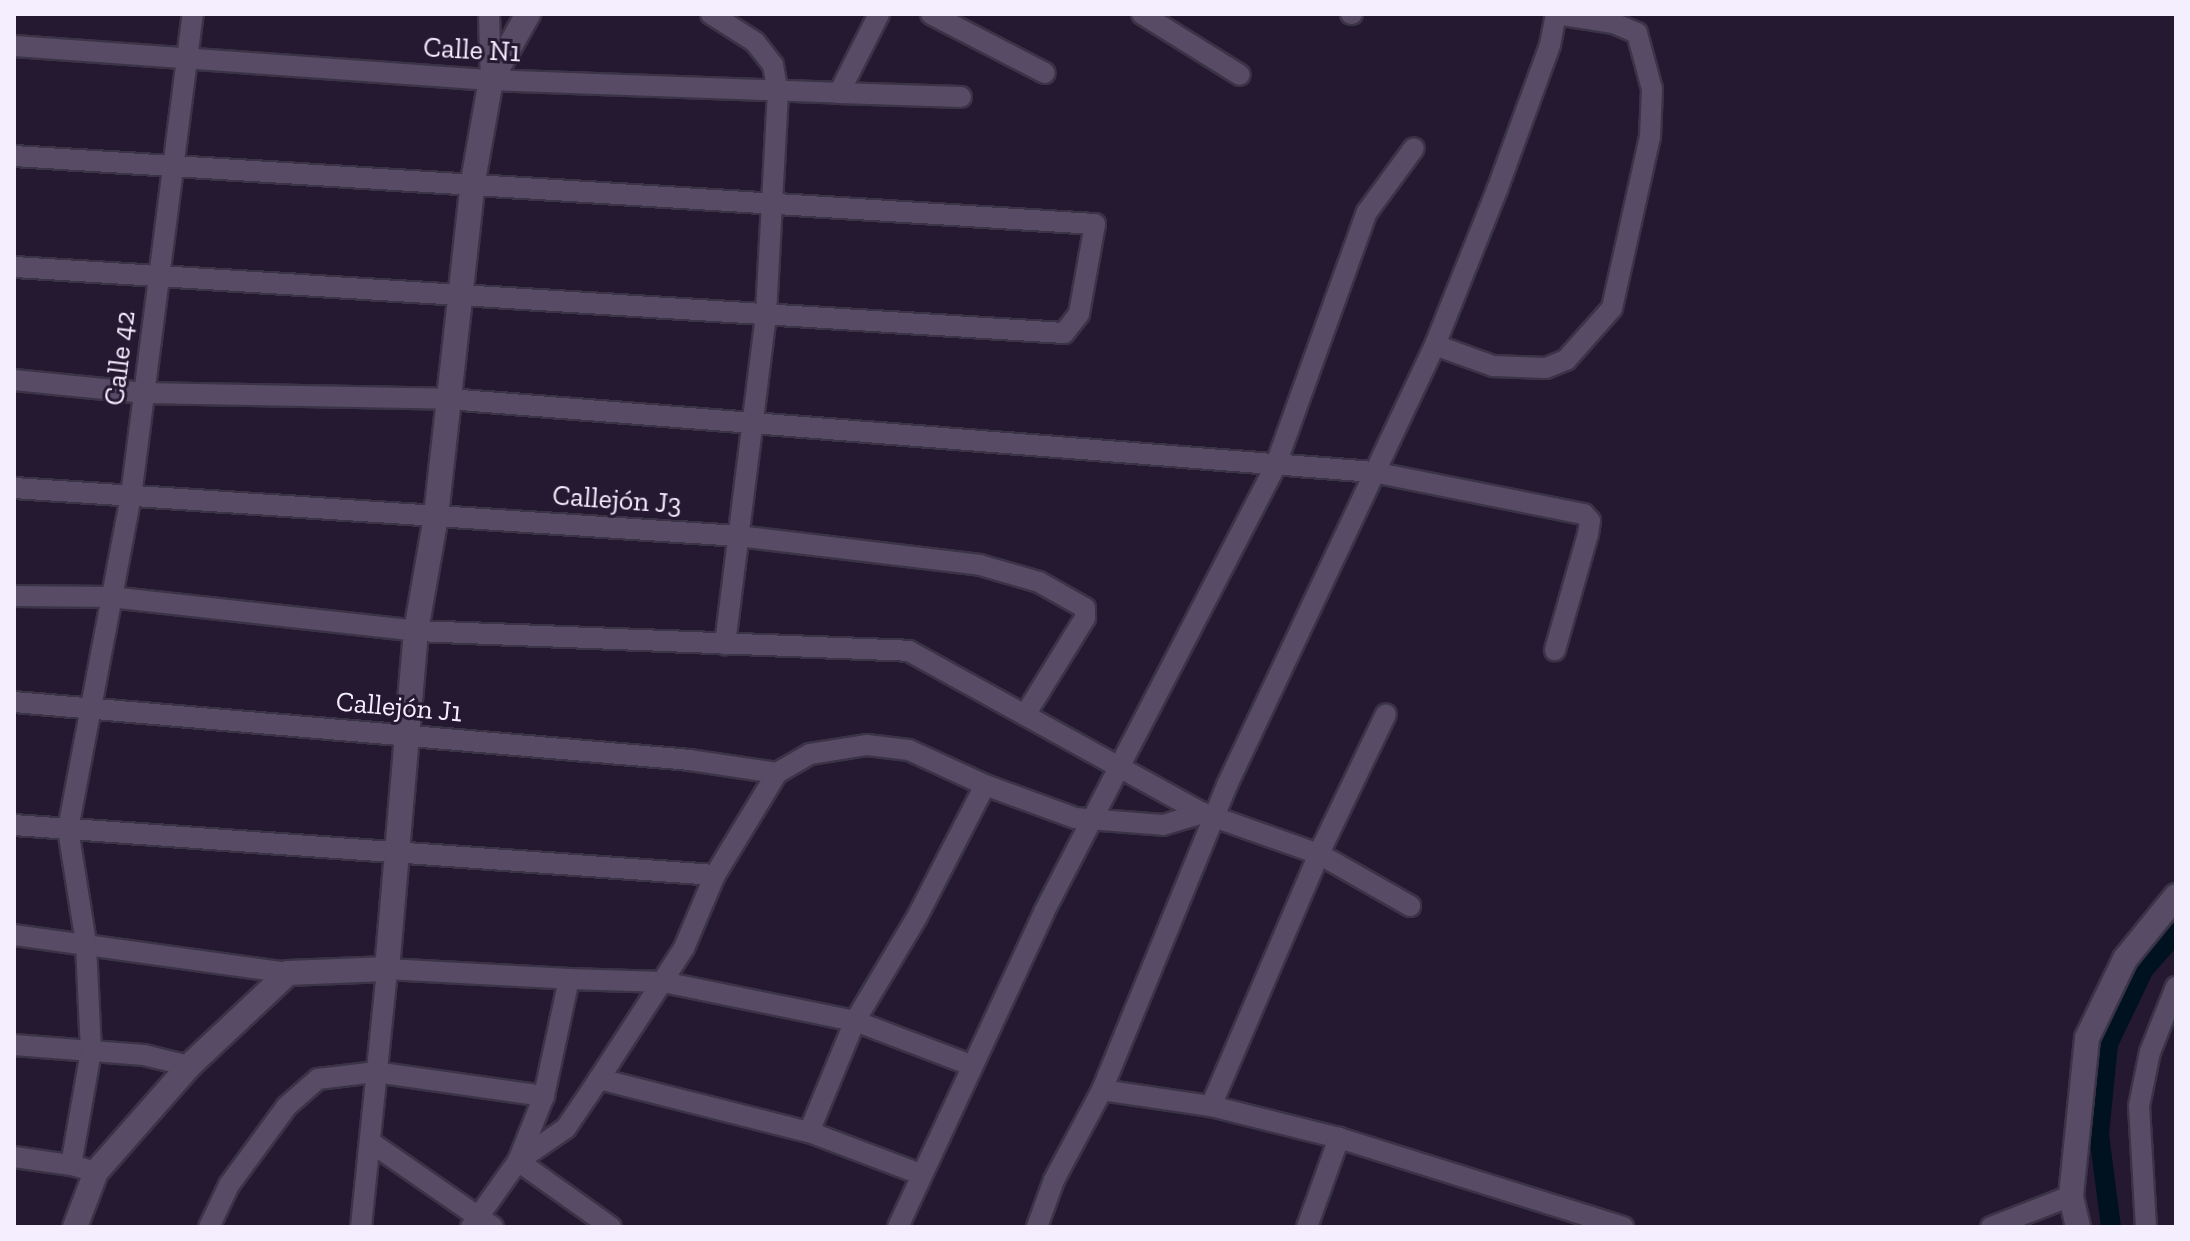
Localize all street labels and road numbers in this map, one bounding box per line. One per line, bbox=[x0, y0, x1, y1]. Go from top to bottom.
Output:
street label: Calle N1 bbox=[422, 31, 522, 69]
street label: Calle 42 bbox=[98, 309, 142, 407]
street label: Callejón J3 bbox=[551, 479, 683, 521]
street label: Callejón J1 bbox=[334, 685, 464, 729]

